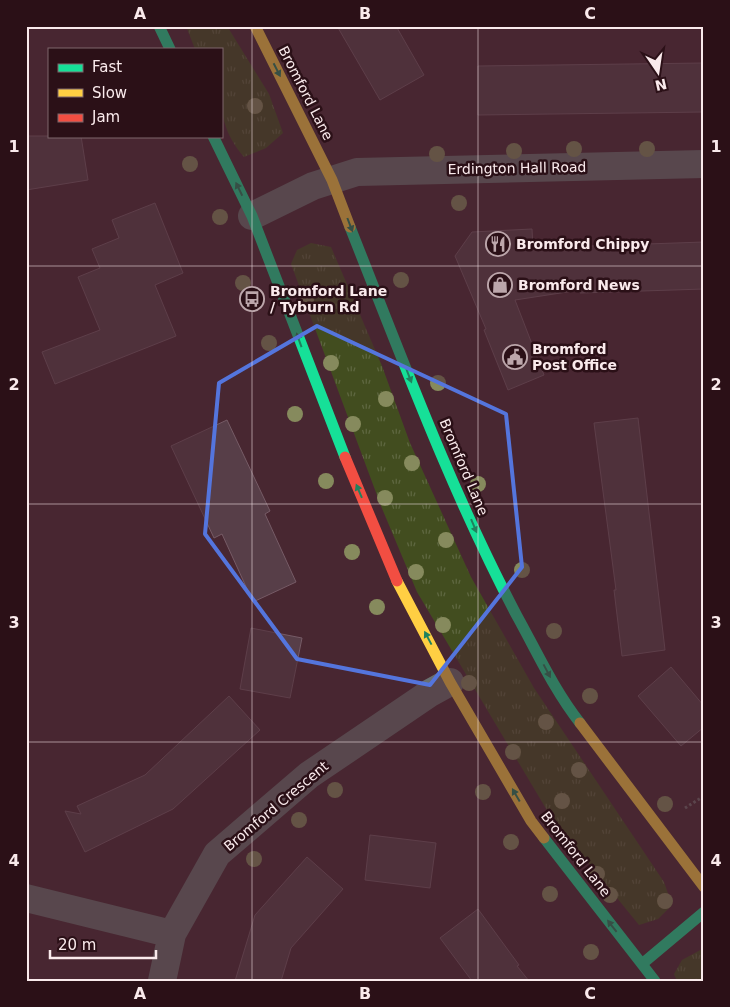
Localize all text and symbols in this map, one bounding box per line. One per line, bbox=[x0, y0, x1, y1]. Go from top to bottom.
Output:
text: A bbox=[134, 4, 147, 23]
text: B bbox=[359, 4, 371, 23]
text: C bbox=[584, 4, 596, 23]
street label: Bromford Lane bbox=[275, 43, 337, 143]
legend bbox=[48, 48, 222, 138]
north arrow bbox=[632, 48, 682, 98]
text: Fast bbox=[92, 58, 122, 76]
one-way arrow bbox=[273, 63, 281, 77]
text: N bbox=[653, 76, 668, 94]
text: Slow bbox=[92, 84, 127, 102]
text: Jam bbox=[91, 108, 120, 126]
text: 1 bbox=[8, 137, 20, 156]
text: 1 bbox=[710, 137, 722, 156]
street label: Erdington Hall Road bbox=[447, 159, 587, 177]
one-way arrow bbox=[235, 182, 243, 196]
one-way arrow bbox=[346, 218, 354, 233]
restaurant icon: Bromford Chippy bbox=[485, 231, 511, 257]
place label: Bromford Chippy bbox=[516, 236, 650, 252]
shop icon: Bromford News bbox=[487, 272, 513, 298]
place label: Bromford News bbox=[518, 277, 640, 293]
place label: Bromford Lane / Tyburn Rd bbox=[270, 283, 387, 315]
bus stop icon: Bromford Lane / Tyburn Rd bbox=[239, 286, 265, 312]
one-way arrow bbox=[295, 333, 302, 348]
place label: Bromford Post Office bbox=[532, 341, 617, 373]
public building icon: Bromford Post Office bbox=[502, 344, 528, 370]
one-way arrow bbox=[406, 369, 414, 384]
text: 2 bbox=[8, 375, 20, 394]
text: 2 bbox=[710, 375, 722, 394]
street label: Bromford Lane bbox=[436, 416, 492, 518]
one-way arrow bbox=[355, 483, 363, 498]
one-way arrow bbox=[470, 519, 478, 533]
text: 3 bbox=[8, 613, 20, 632]
text: 3 bbox=[710, 613, 722, 632]
one-way arrow bbox=[424, 631, 432, 645]
one-way arrow bbox=[543, 664, 551, 678]
street label: Bromford Crescent bbox=[221, 757, 332, 854]
one-way arrow bbox=[511, 788, 520, 802]
street label: Bromford Lane bbox=[538, 808, 614, 900]
text: 4 bbox=[8, 851, 20, 870]
text: 4 bbox=[710, 851, 722, 870]
one-way arrow bbox=[607, 919, 618, 932]
scale bar bbox=[50, 927, 156, 959]
text: 20 m bbox=[58, 936, 96, 954]
text: A bbox=[134, 984, 147, 1003]
text: B bbox=[359, 984, 371, 1003]
text: C bbox=[584, 984, 596, 1003]

